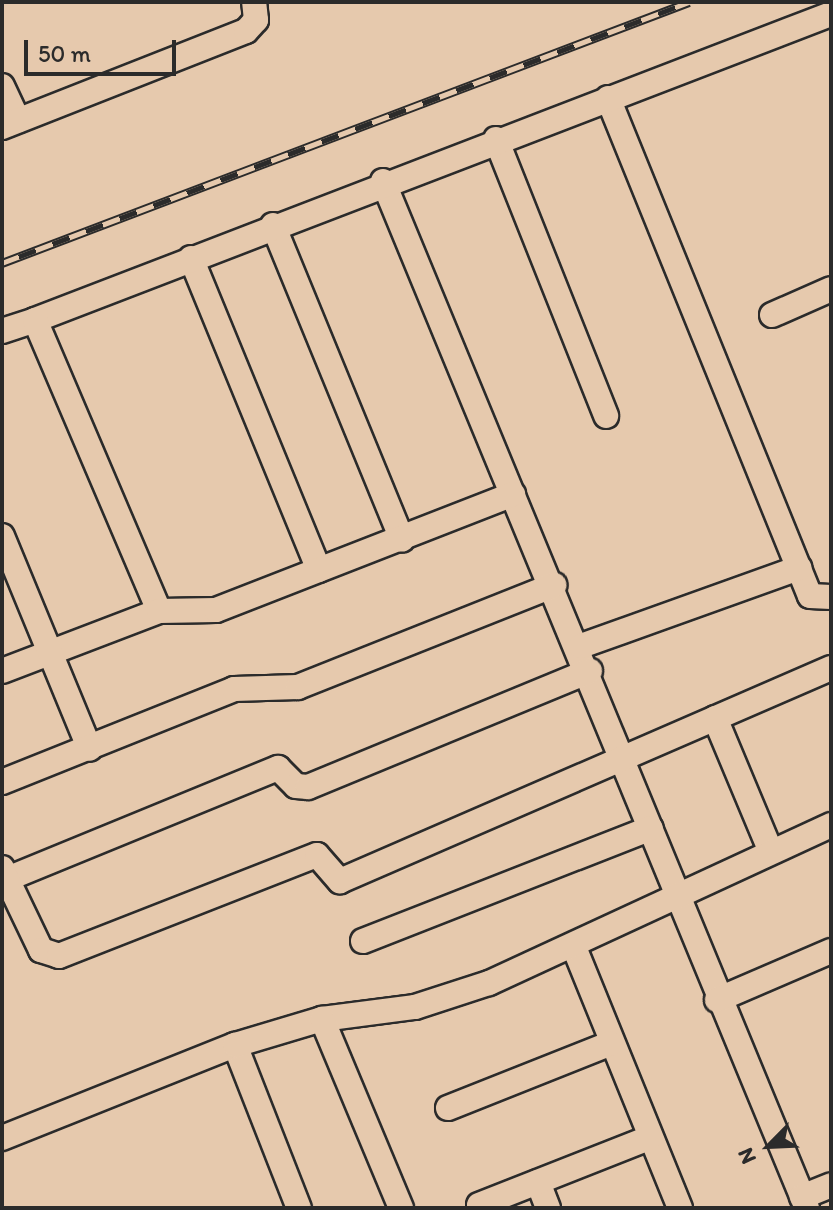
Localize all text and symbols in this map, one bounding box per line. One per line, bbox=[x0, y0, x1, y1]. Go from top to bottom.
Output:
scale bar bbox=[28, 24, 180, 74]
text: 50 m bbox=[38, 39, 91, 68]
north arrow bbox=[729, 1106, 809, 1186]
text: N bbox=[731, 1144, 762, 1168]

